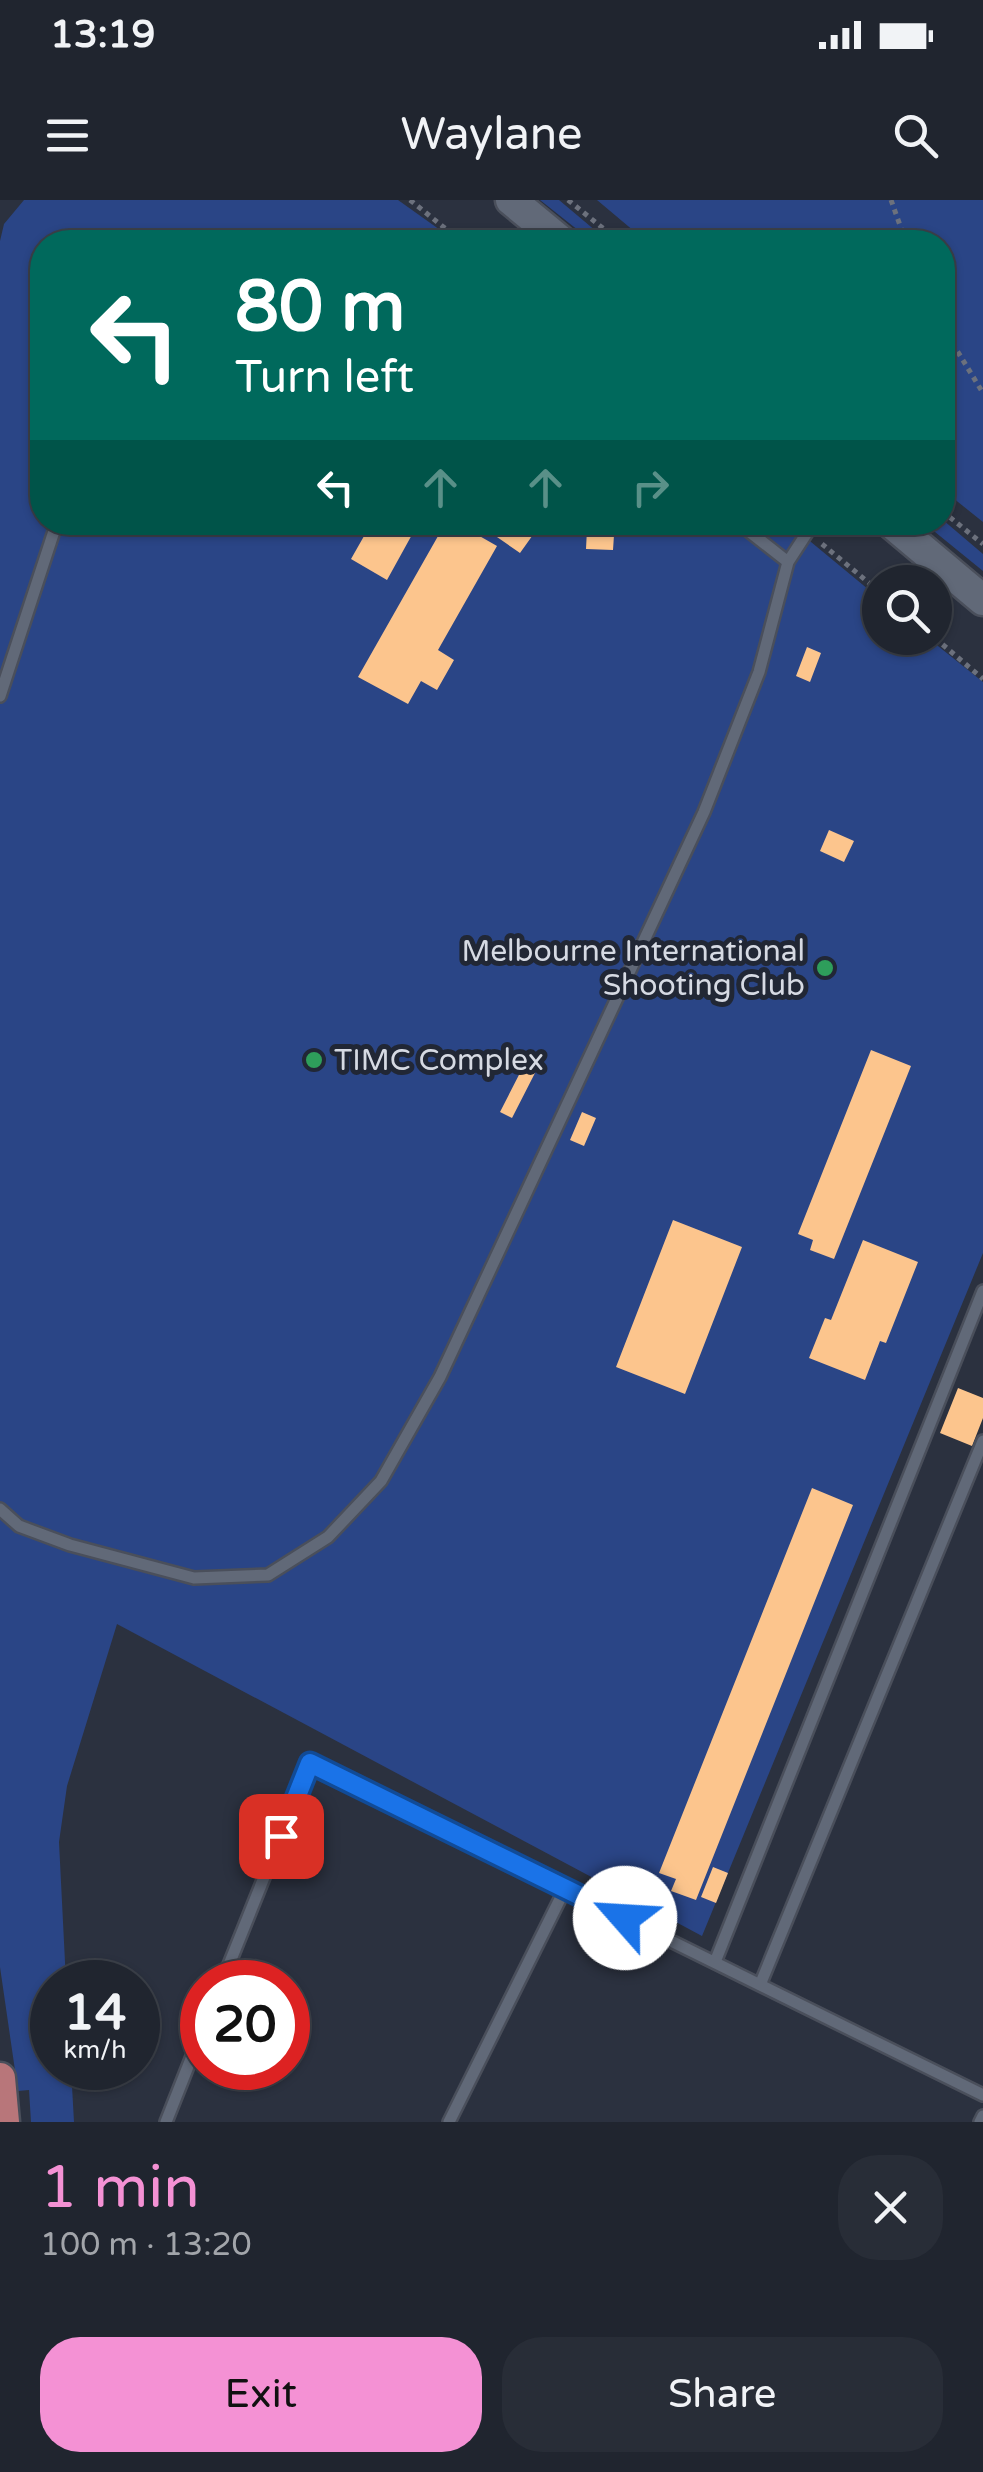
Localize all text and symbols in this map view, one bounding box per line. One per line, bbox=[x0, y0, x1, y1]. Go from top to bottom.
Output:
text: 13:19 bbox=[50, 12, 155, 58]
icon: menu bbox=[40, 108, 95, 163]
text: Waylane bbox=[400, 108, 583, 162]
icon: search bbox=[888, 108, 943, 163]
text: 80 m bbox=[235, 266, 405, 350]
icon: left bbox=[70, 270, 200, 400]
text: Turn left bbox=[235, 351, 414, 405]
icon: left bbox=[308, 460, 363, 515]
icon: ahead bbox=[413, 460, 468, 515]
icon: ahead bbox=[518, 460, 573, 515]
icon: right bbox=[623, 460, 678, 515]
map controls bbox=[862, 565, 952, 655]
button: search bbox=[862, 565, 952, 655]
place label: Melbourne International Shooting Club bbox=[462, 933, 805, 1004]
marker: Melbourne International Shooting Club bbox=[814, 957, 836, 979]
place label: TIMC Complex bbox=[334, 1042, 544, 1079]
marker: TIMC Complex bbox=[303, 1049, 325, 1071]
pin bbox=[239, 1794, 324, 1879]
icon: arrive bbox=[254, 1809, 309, 1864]
position arrow bbox=[573, 1866, 677, 1970]
speed limit sign: 20 bbox=[180, 1960, 310, 2090]
text: 14 bbox=[64, 1983, 126, 2043]
text: km/h bbox=[64, 2035, 126, 2065]
text: 1 min bbox=[40, 2152, 200, 2224]
button: close bbox=[838, 2155, 943, 2260]
text: 100 m · 13:20 bbox=[40, 2226, 252, 2264]
button: Exit bbox=[40, 2337, 482, 2452]
button: Share bbox=[502, 2337, 943, 2452]

